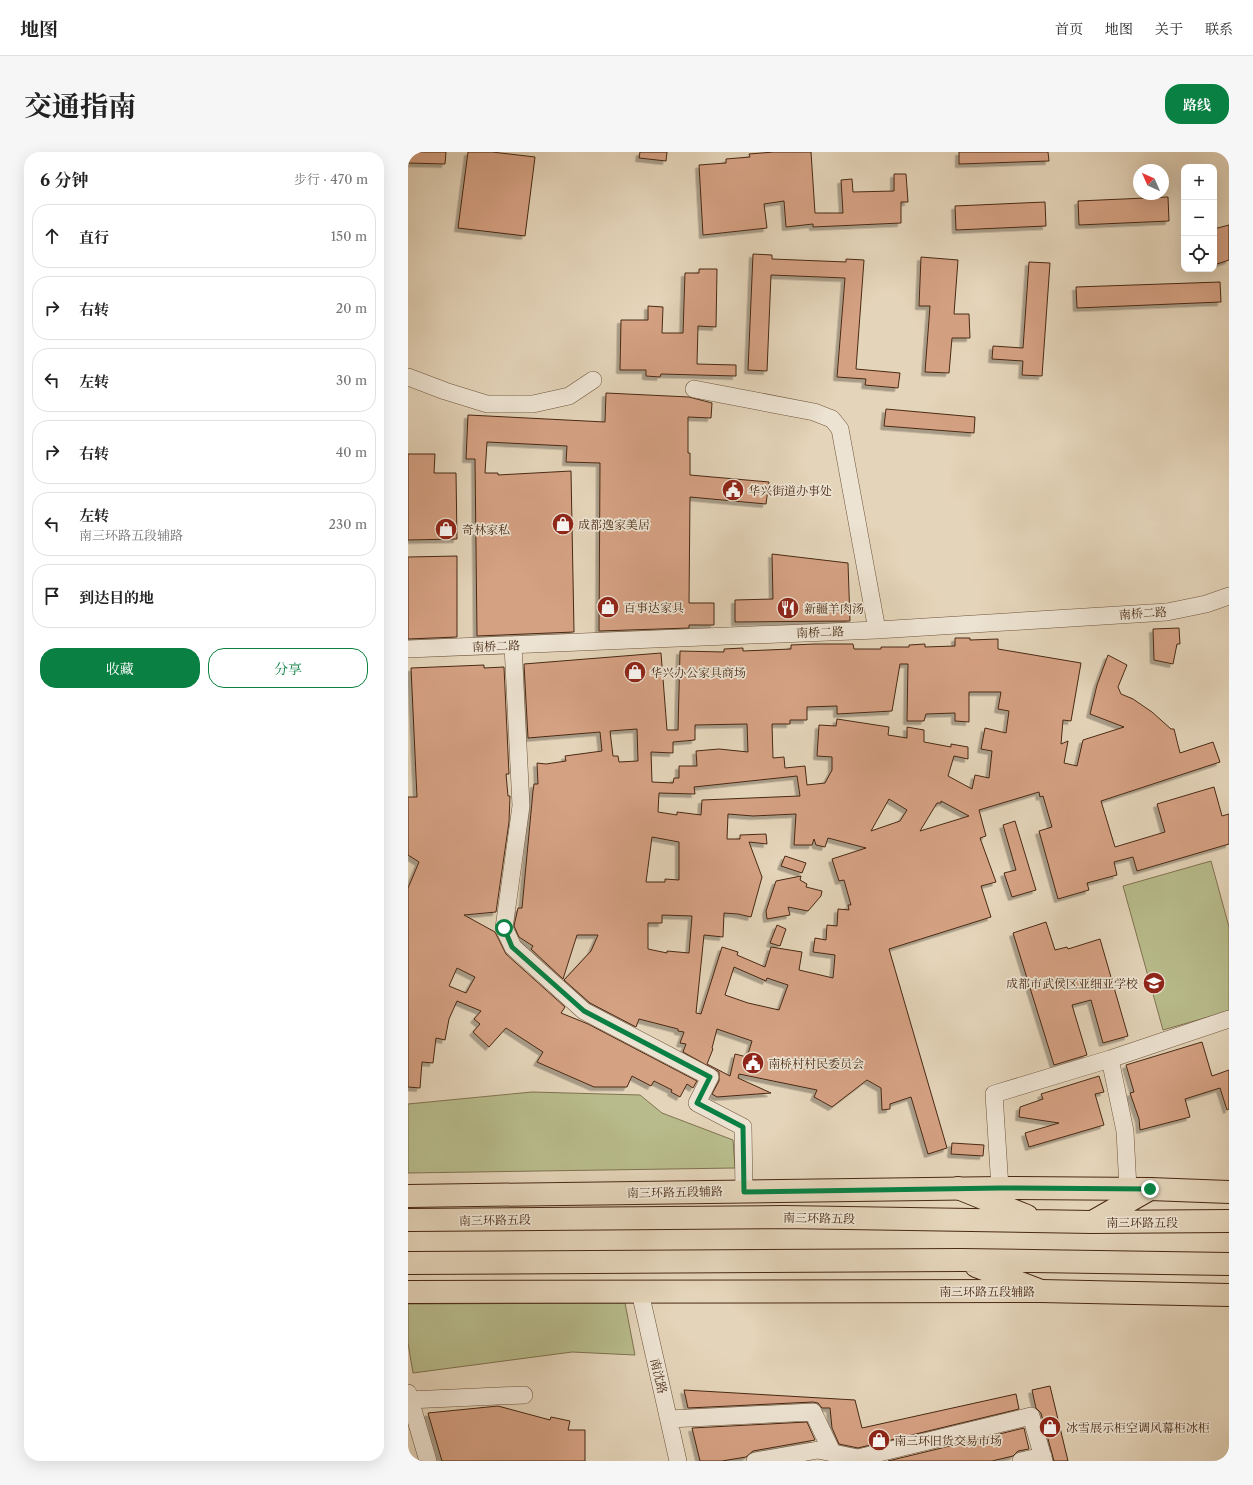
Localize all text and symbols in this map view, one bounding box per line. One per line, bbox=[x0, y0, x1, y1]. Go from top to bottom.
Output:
text: 地图 bbox=[20, 18, 58, 41]
text: 首页 bbox=[1055, 20, 1083, 38]
text: 地图 bbox=[1105, 20, 1133, 38]
text: 关于 bbox=[1155, 20, 1183, 38]
text: 联系 bbox=[1205, 20, 1233, 38]
button: 路线 bbox=[1165, 84, 1229, 124]
text: 交通指南 bbox=[24, 89, 136, 123]
north arrow bbox=[1133, 164, 1169, 200]
map controls bbox=[1181, 164, 1217, 272]
button: + bbox=[1181, 164, 1217, 200]
text: 6 分钟 bbox=[40, 170, 88, 190]
text: 步行 · 470 m bbox=[294, 171, 368, 187]
button: − bbox=[1181, 200, 1217, 236]
icon: ahead bbox=[41, 225, 63, 247]
text: 直行 bbox=[79, 228, 109, 247]
text: 150 m bbox=[331, 228, 367, 244]
button: locate bbox=[1181, 236, 1217, 272]
icon: right bbox=[41, 297, 63, 319]
text: 右转 bbox=[79, 300, 109, 319]
text: 20 m bbox=[336, 300, 367, 316]
icon: left bbox=[41, 369, 63, 391]
text: 左转 bbox=[79, 372, 109, 391]
text: 30 m bbox=[336, 372, 367, 388]
icon: right bbox=[41, 441, 63, 463]
text: 右转 bbox=[79, 444, 109, 463]
text: 40 m bbox=[336, 444, 367, 460]
public building icon: 华兴街道办事处 bbox=[720, 477, 746, 503]
place label: 华兴街道办事处 bbox=[748, 483, 832, 498]
text: 左转 bbox=[79, 506, 109, 525]
shop icon: 成都逸家美居 bbox=[550, 511, 576, 537]
icon: left bbox=[41, 513, 63, 535]
text: 230 m bbox=[329, 516, 367, 532]
shop icon: 奇林家私 bbox=[433, 516, 459, 542]
place label: 成都逸家美居 bbox=[578, 517, 650, 532]
place label: 奇林家私 bbox=[462, 522, 510, 537]
text: 南三环路五段辅路 bbox=[79, 527, 183, 543]
icon: arrive bbox=[41, 585, 63, 607]
text: 到达目的地 bbox=[79, 588, 154, 607]
shop icon: 百事达家具 bbox=[595, 594, 621, 620]
restaurant icon: 新疆羊肉汤 bbox=[775, 595, 801, 621]
place label: 百事达家具 bbox=[624, 600, 684, 615]
place label: 新疆羊肉汤 bbox=[804, 601, 864, 616]
street label: 南桥二路 bbox=[1119, 604, 1167, 622]
street label: 南桥二路 bbox=[796, 624, 844, 640]
street label: 南桥二路 bbox=[472, 638, 520, 654]
button: 收藏 bbox=[40, 648, 200, 688]
button: 分享 bbox=[208, 648, 368, 688]
shop icon: 华兴办公家具商场 bbox=[622, 659, 648, 685]
place label: 华兴办公家具商场 bbox=[650, 665, 746, 680]
route start bbox=[495, 919, 513, 937]
school or university icon: 成都市武侯区亚细亚学校 bbox=[1141, 970, 1167, 996]
place label: 成都市武侯区亚细亚学校 bbox=[1006, 976, 1138, 991]
public building icon: 南桥村村民委员会 bbox=[740, 1050, 766, 1076]
place label: 南桥村村民委员会 bbox=[768, 1056, 864, 1071]
route end bbox=[1141, 1180, 1159, 1198]
street label: 南三环路五段辅路 bbox=[627, 1184, 723, 1200]
street label: 南三环路五段 bbox=[783, 1210, 855, 1226]
street label: 南三环路五段 bbox=[459, 1212, 531, 1228]
street label: 南三环路五段 bbox=[1106, 1215, 1178, 1230]
street label: 南三环路五段辅路 bbox=[939, 1284, 1035, 1299]
street label: 南沈路 bbox=[648, 1357, 670, 1395]
shop icon: 冰雪展示柜空调风幕柜冰柜 bbox=[1037, 1414, 1063, 1440]
place label: 冰雪展示柜空调风幕柜冰柜 bbox=[1066, 1420, 1210, 1435]
shop icon: 南三环旧货交易市场 bbox=[866, 1427, 892, 1453]
place label: 南三环旧货交易市场 bbox=[894, 1433, 1002, 1448]

